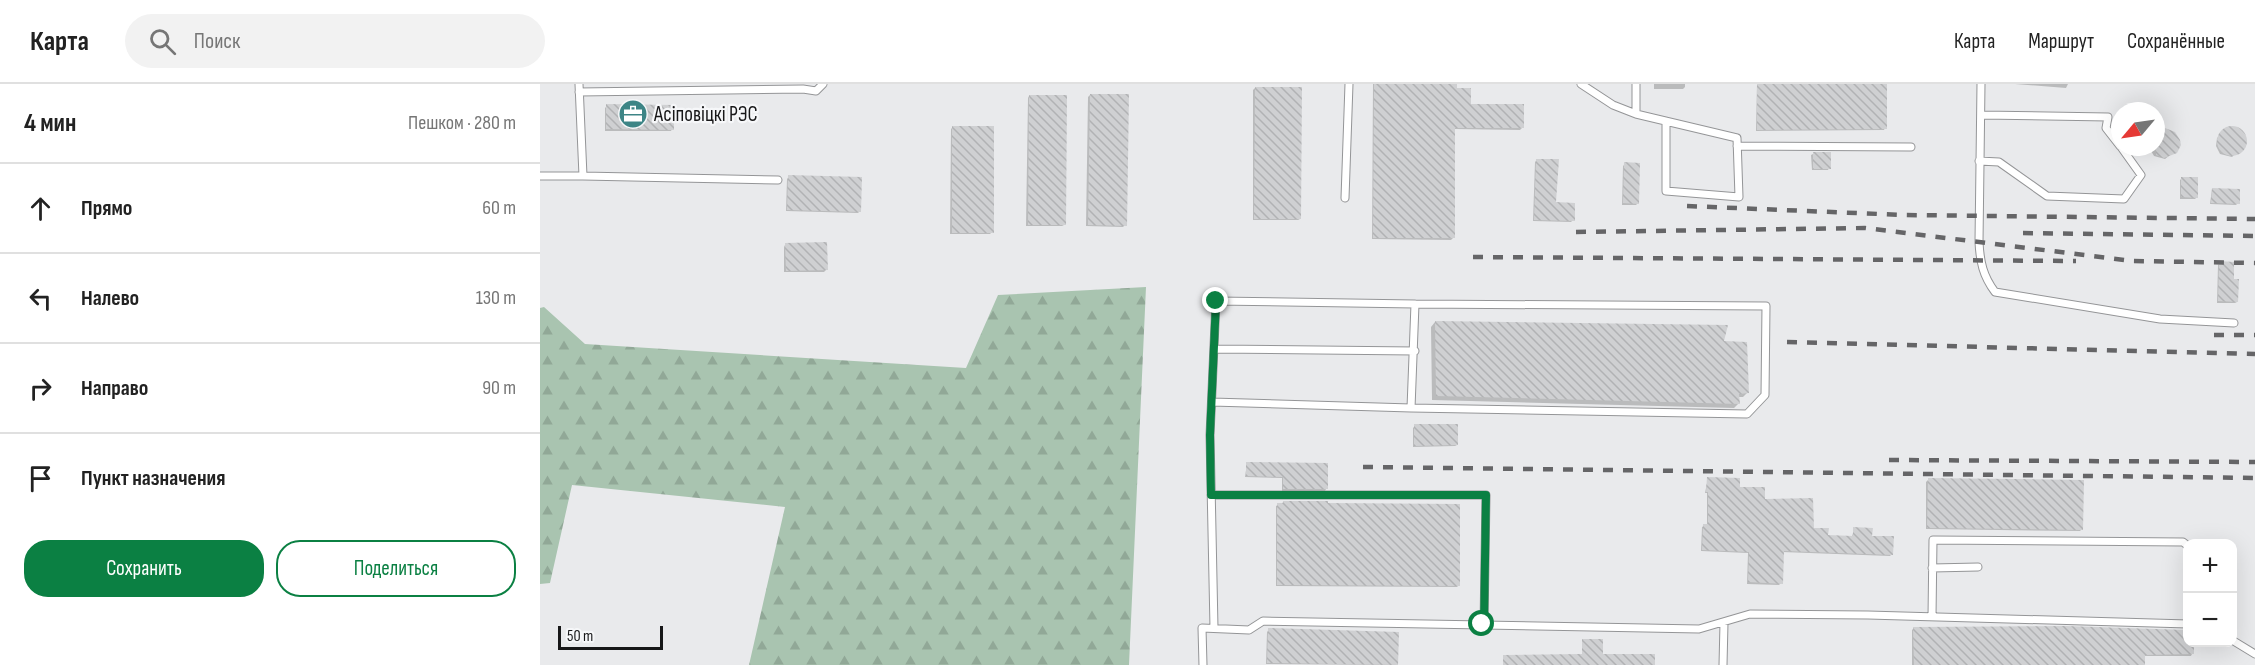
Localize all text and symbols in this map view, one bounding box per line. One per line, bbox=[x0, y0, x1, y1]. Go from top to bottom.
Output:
search box bbox=[125, 14, 545, 68]
text: Карта bbox=[30, 25, 89, 58]
icon: search bbox=[146, 25, 179, 58]
text: Поиск bbox=[194, 28, 240, 55]
text: Карта bbox=[1954, 29, 1995, 54]
text: Маршрут bbox=[2028, 29, 2094, 54]
text: Сохранённые bbox=[2127, 29, 2225, 54]
office icon: Асіповіцкі РЭС bbox=[617, 98, 649, 130]
place label: Асіповіцкі РЭС bbox=[653, 102, 758, 127]
north arrow bbox=[2111, 102, 2165, 156]
text: 4 мин bbox=[24, 108, 76, 139]
text: Пешком · 280 m bbox=[408, 111, 516, 135]
icon: ahead bbox=[24, 192, 57, 225]
text: Прямо bbox=[81, 195, 132, 222]
text: 60 m bbox=[482, 196, 516, 220]
icon: left bbox=[24, 282, 57, 315]
text: Налево bbox=[81, 285, 139, 312]
text: 130 m bbox=[476, 286, 516, 310]
route end bbox=[1202, 287, 1228, 313]
icon: right bbox=[24, 372, 57, 405]
text: Направо bbox=[81, 375, 148, 402]
text: 90 m bbox=[482, 376, 516, 400]
icon: arrive bbox=[24, 462, 57, 495]
text: Пункт назначения bbox=[81, 465, 225, 492]
map controls bbox=[2183, 539, 2237, 647]
button: + bbox=[2183, 539, 2237, 593]
button: Сохранить bbox=[24, 540, 264, 597]
button: Поделиться bbox=[276, 540, 516, 597]
button: − bbox=[2183, 593, 2237, 647]
route start bbox=[1468, 610, 1494, 636]
scale bar bbox=[558, 623, 663, 650]
text: 50 m bbox=[567, 627, 593, 646]

